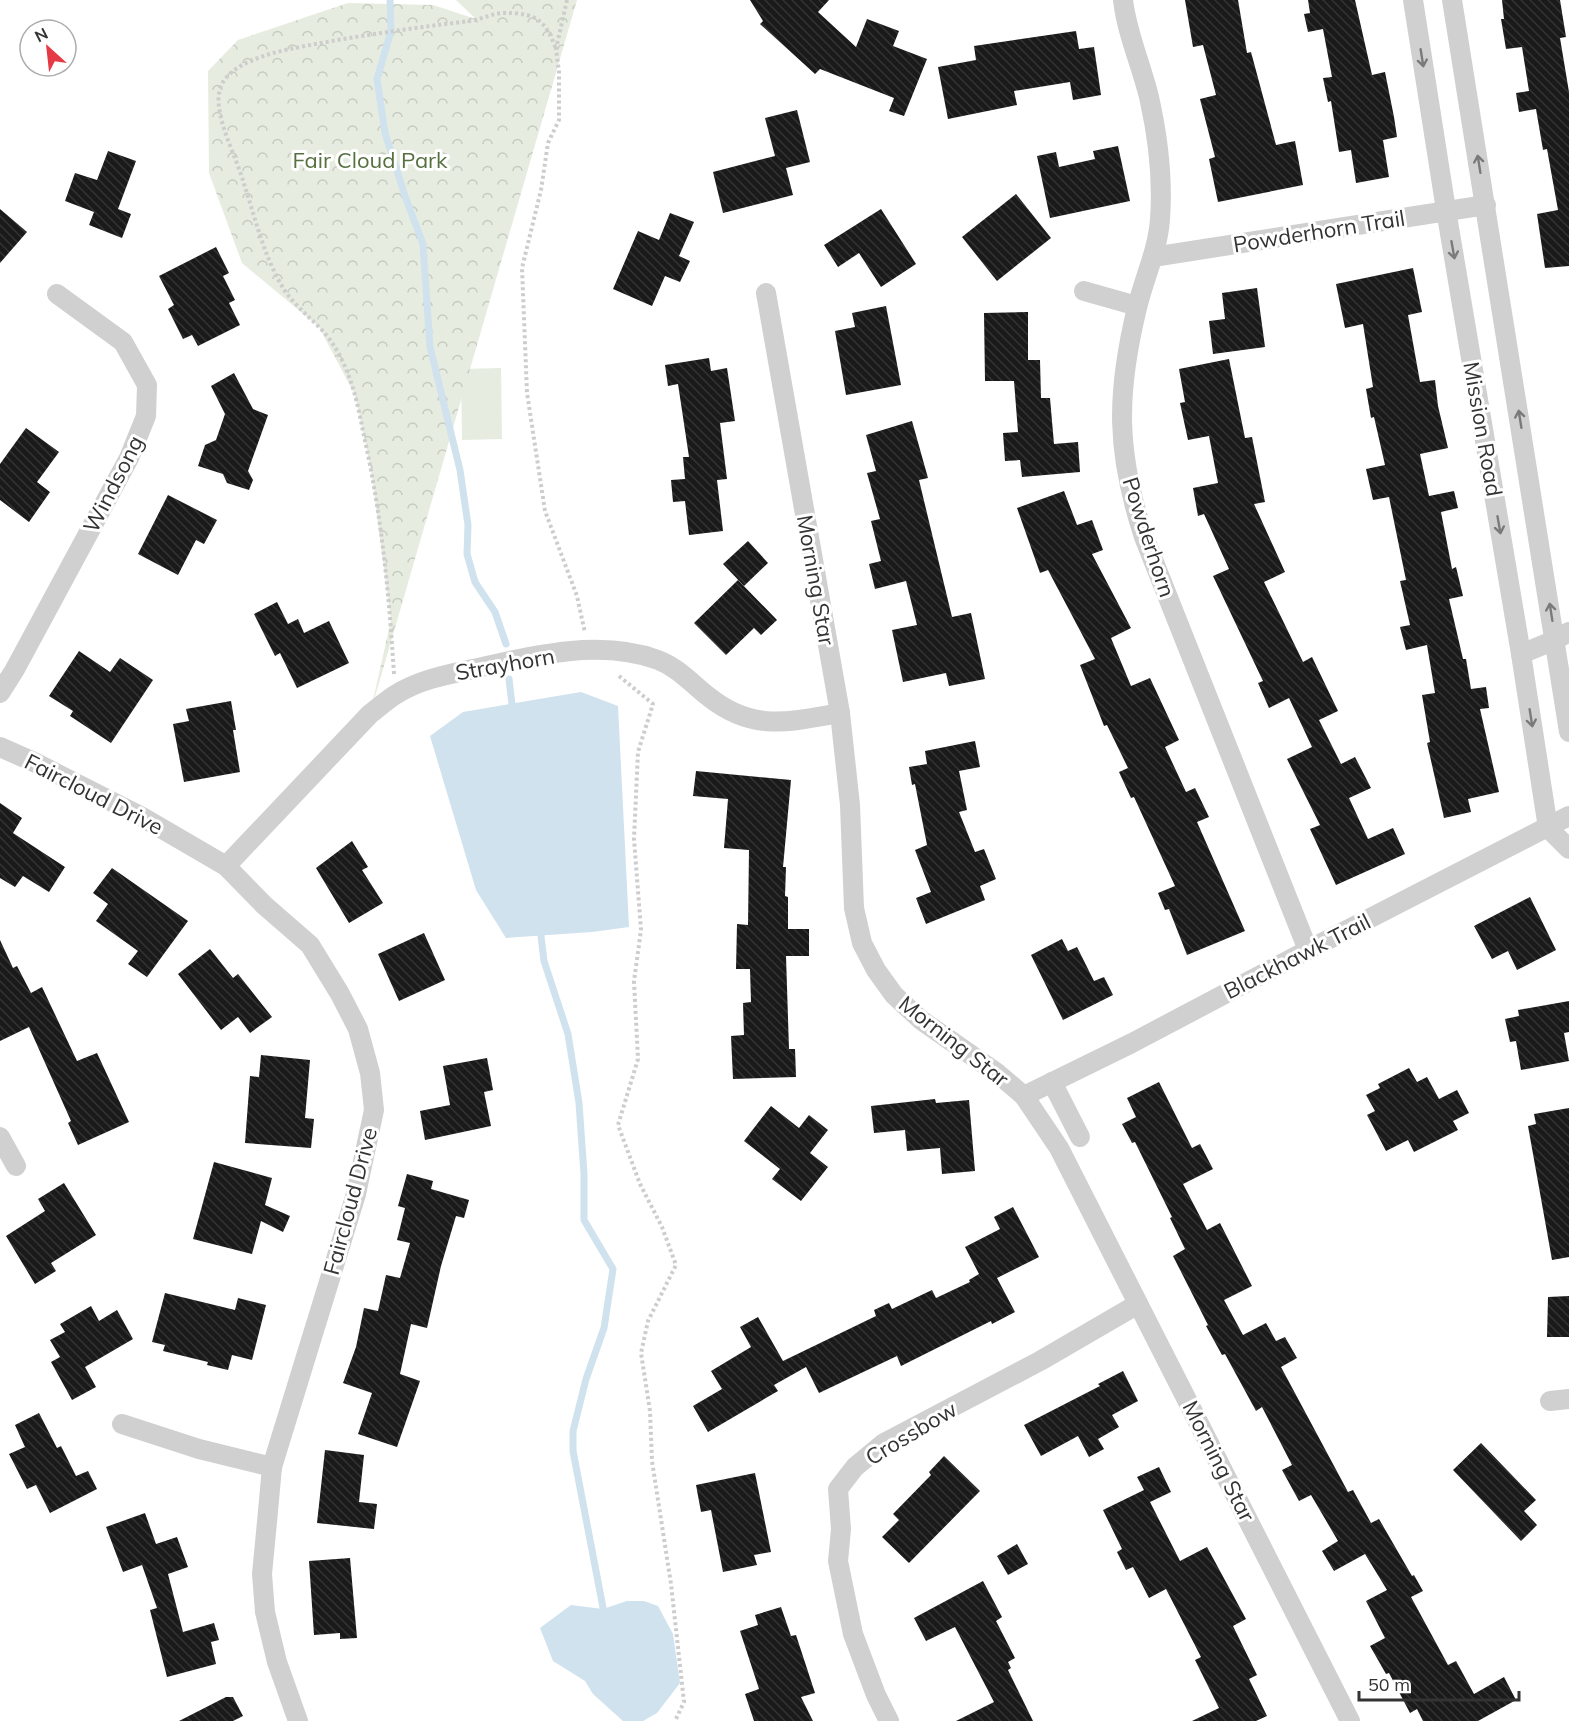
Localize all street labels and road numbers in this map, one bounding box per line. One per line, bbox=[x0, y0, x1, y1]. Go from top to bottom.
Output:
street label: Powderhorn Trail bbox=[1231, 204, 1407, 258]
street label: Mission Road bbox=[1457, 359, 1509, 499]
street label: Windsong bbox=[77, 431, 149, 537]
street label: Powderhorn bbox=[1116, 473, 1182, 601]
street label: Morning Star bbox=[791, 513, 841, 647]
street label: Strayhorn bbox=[453, 641, 557, 687]
street label: Faircloud Drive bbox=[20, 747, 168, 841]
street label: Blackhawk Trail bbox=[1219, 907, 1375, 1005]
street label: Morning Star bbox=[893, 989, 1015, 1093]
street label: Faircloud Drive bbox=[317, 1124, 383, 1278]
street label: Crossbow bbox=[860, 1395, 962, 1471]
street label: Morning Star bbox=[1177, 1396, 1261, 1526]

